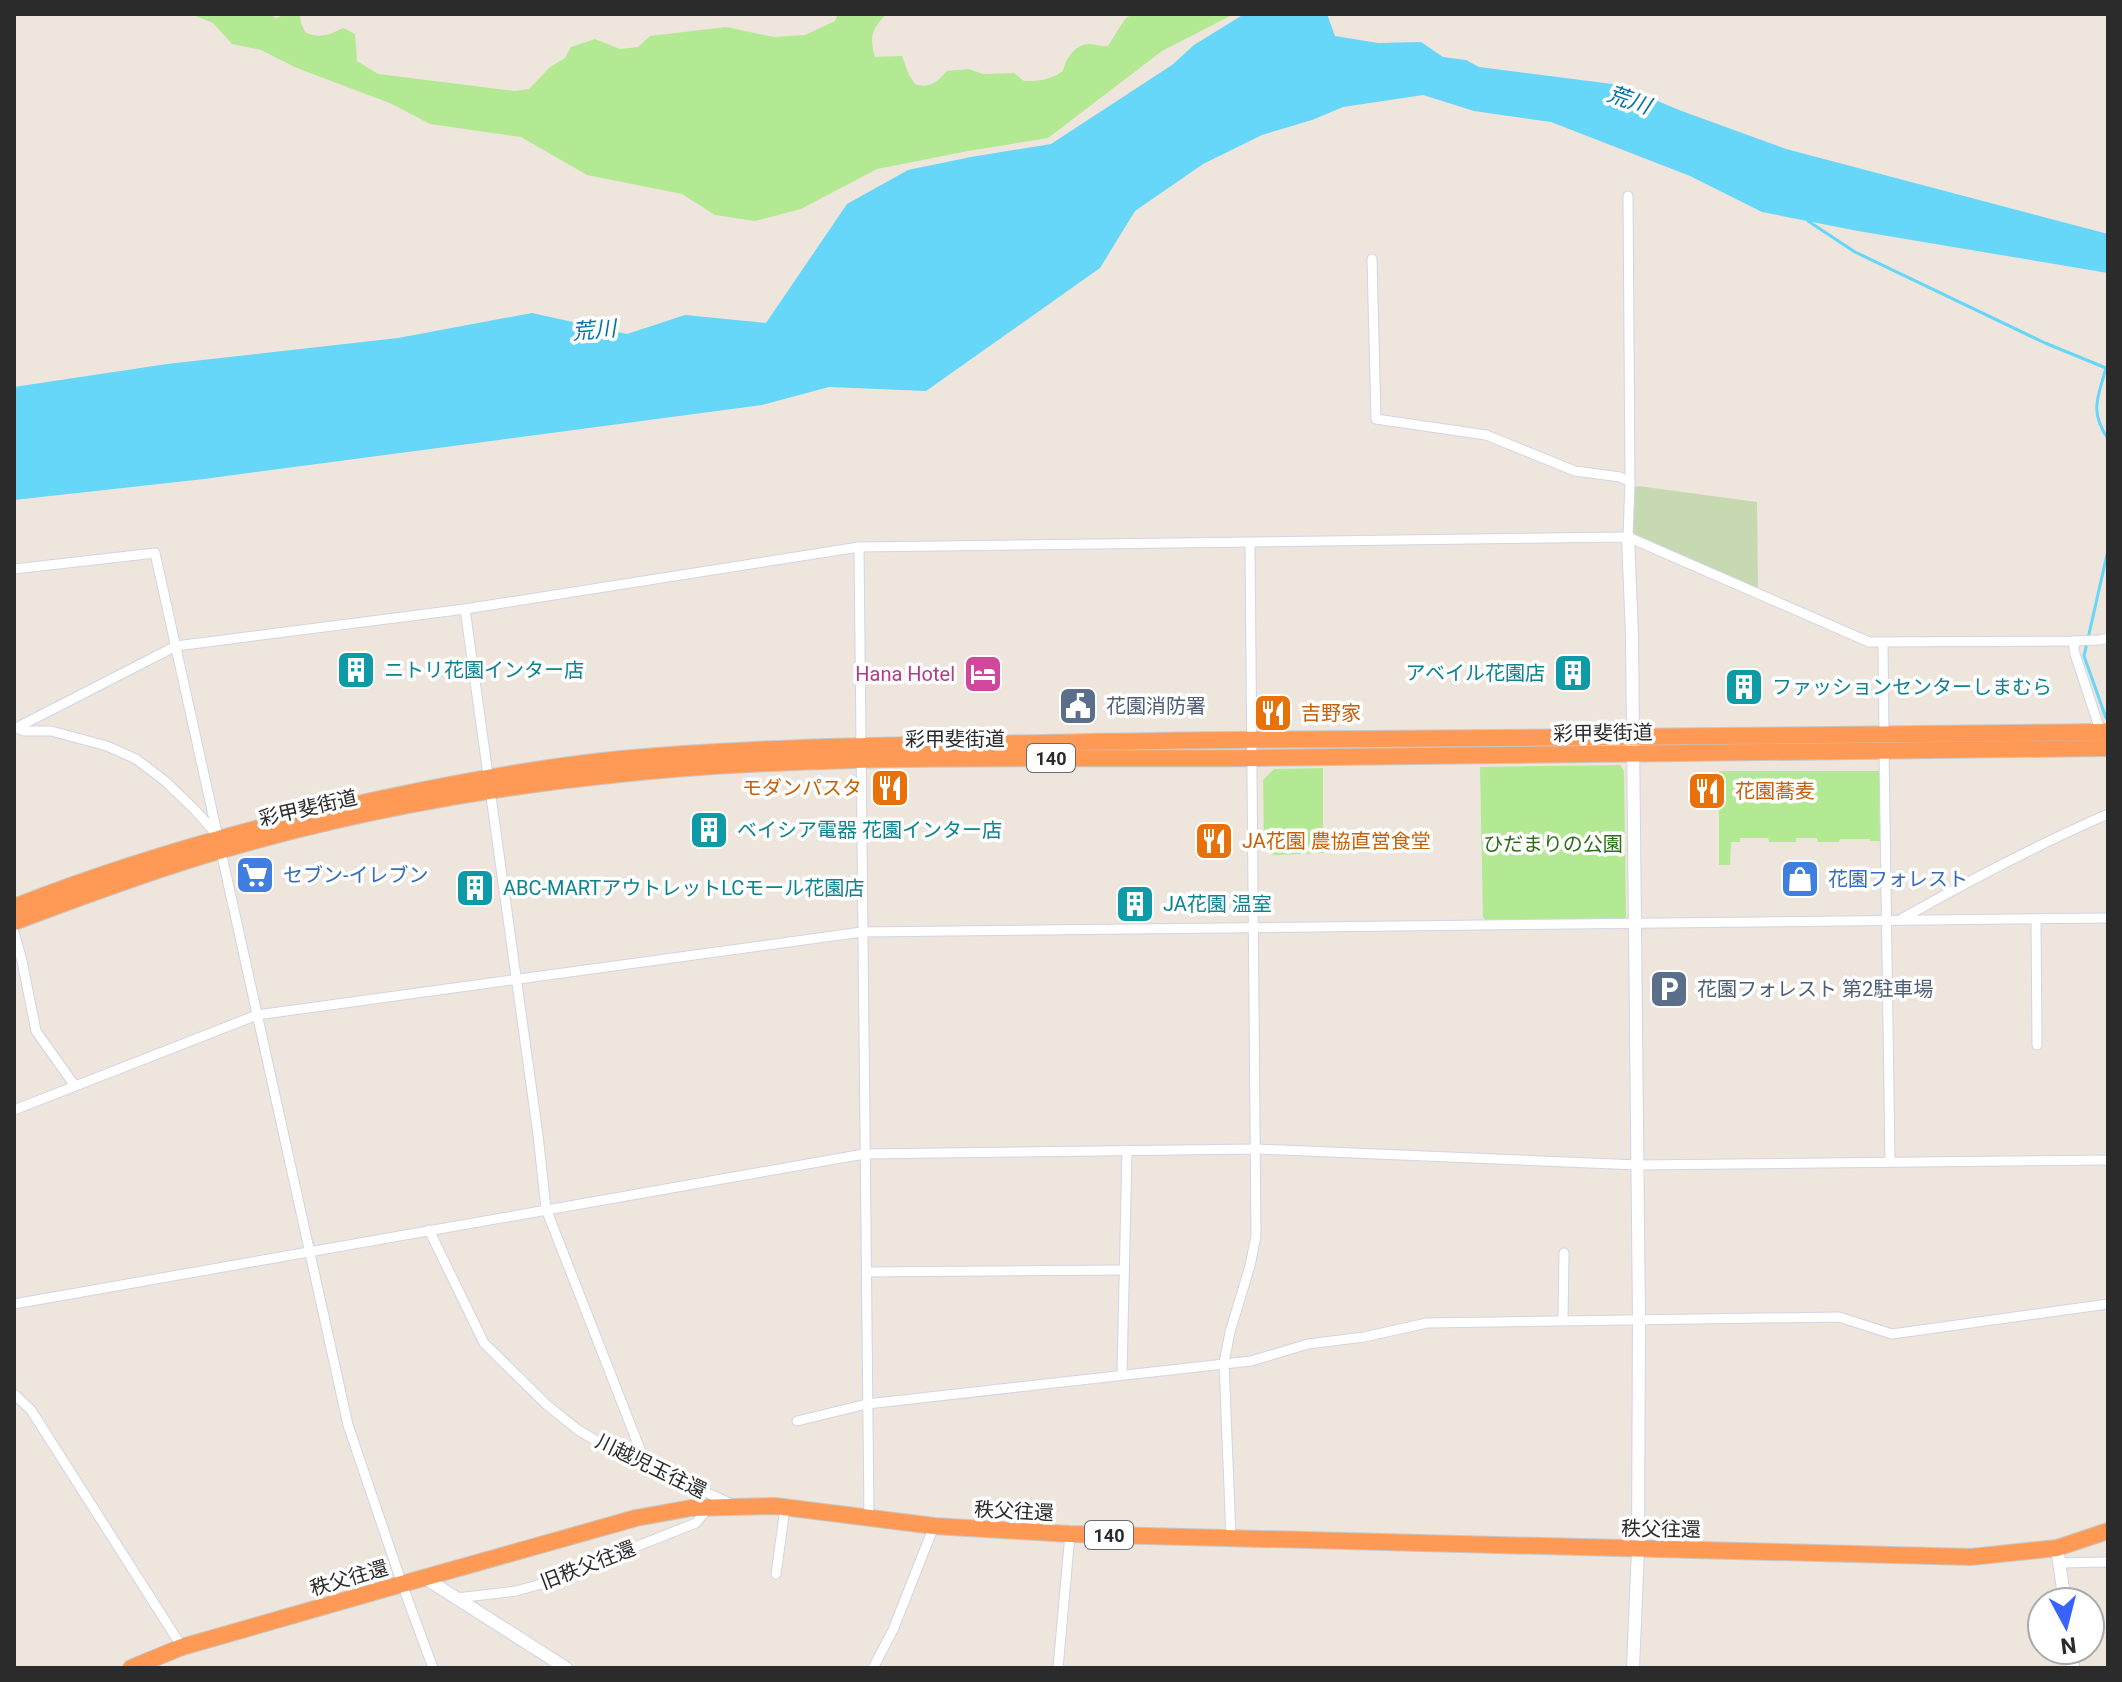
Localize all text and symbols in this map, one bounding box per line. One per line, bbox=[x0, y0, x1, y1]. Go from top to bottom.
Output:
water label: 荒川 bbox=[1604, 81, 1656, 120]
water label: 荒川 bbox=[571, 315, 619, 344]
building icon: ニトリ花園インター店 bbox=[335, 649, 377, 691]
building icon: アベイル花園店 bbox=[1552, 652, 1594, 694]
hotel icon: Hana Hotel bbox=[962, 653, 1004, 695]
place label: ニトリ花園インター店 bbox=[384, 658, 584, 682]
place label: アベイル花園店 bbox=[1405, 661, 1545, 685]
place label: Hana Hotel bbox=[855, 662, 955, 686]
building icon: ファッションセンターしまむら bbox=[1723, 666, 1765, 708]
place label: ファッションセンターしまむら bbox=[1772, 675, 2052, 699]
public building icon: 花園消防署 bbox=[1057, 685, 1099, 727]
restaurant icon: 吉野家 bbox=[1252, 692, 1294, 734]
place label: 花園消防署 bbox=[1106, 694, 1206, 718]
place label: 吉野家 bbox=[1301, 701, 1361, 725]
street label: 彩甲斐街道 bbox=[1553, 720, 1653, 746]
street label: 彩甲斐街道 bbox=[905, 727, 1005, 751]
road number: 140 bbox=[1027, 744, 1075, 772]
restaurant icon: モダンパスタ bbox=[869, 767, 911, 809]
restaurant icon: 花園蕎麦 bbox=[1686, 770, 1728, 812]
place label: モダンパスタ bbox=[742, 776, 862, 800]
place label: 花園蕎麦 bbox=[1735, 779, 1815, 803]
street label: 彩甲斐街道 bbox=[257, 785, 359, 831]
building icon: ベイシア電器 花園インター店 bbox=[688, 809, 730, 851]
place label: ベイシア電器 花園インター店 bbox=[737, 818, 1002, 842]
restaurant icon: JA花園 農協直営食堂 bbox=[1193, 820, 1235, 862]
place label: JA花園 農協直営食堂 bbox=[1242, 829, 1431, 853]
park label: ひだまりの公園 bbox=[1483, 832, 1623, 856]
supermarket icon: セブン-イレブン bbox=[234, 854, 276, 896]
shop icon: 花園フォレスト bbox=[1779, 858, 1821, 900]
place label: セブン-イレブン bbox=[283, 863, 429, 887]
building icon: ABC-MARTアウトレットLCモール花園店 bbox=[454, 867, 496, 909]
place label: 花園フォレスト bbox=[1828, 867, 1968, 891]
place label: ABC-MARTアウトレットLCモール花園店 bbox=[503, 876, 864, 900]
building icon: JA花園 温室 bbox=[1114, 883, 1156, 925]
place label: JA花園 温室 bbox=[1163, 892, 1272, 916]
parking icon: 花園フォレスト 第2駐車場 bbox=[1648, 968, 1690, 1010]
place label: 花園フォレスト 第2駐車場 bbox=[1697, 977, 1933, 1001]
street label: 川越児玉往還 bbox=[592, 1429, 710, 1503]
street label: 秩父往還 bbox=[973, 1497, 1055, 1525]
street label: 秩父往還 bbox=[1621, 1516, 1701, 1542]
road number: 140 bbox=[1085, 1521, 1133, 1549]
street label: 旧秩父往還 bbox=[537, 1536, 639, 1594]
street label: 秩父往還 bbox=[307, 1555, 391, 1601]
north arrow bbox=[2026, 1586, 2106, 1666]
text: N bbox=[2059, 1632, 2078, 1659]

